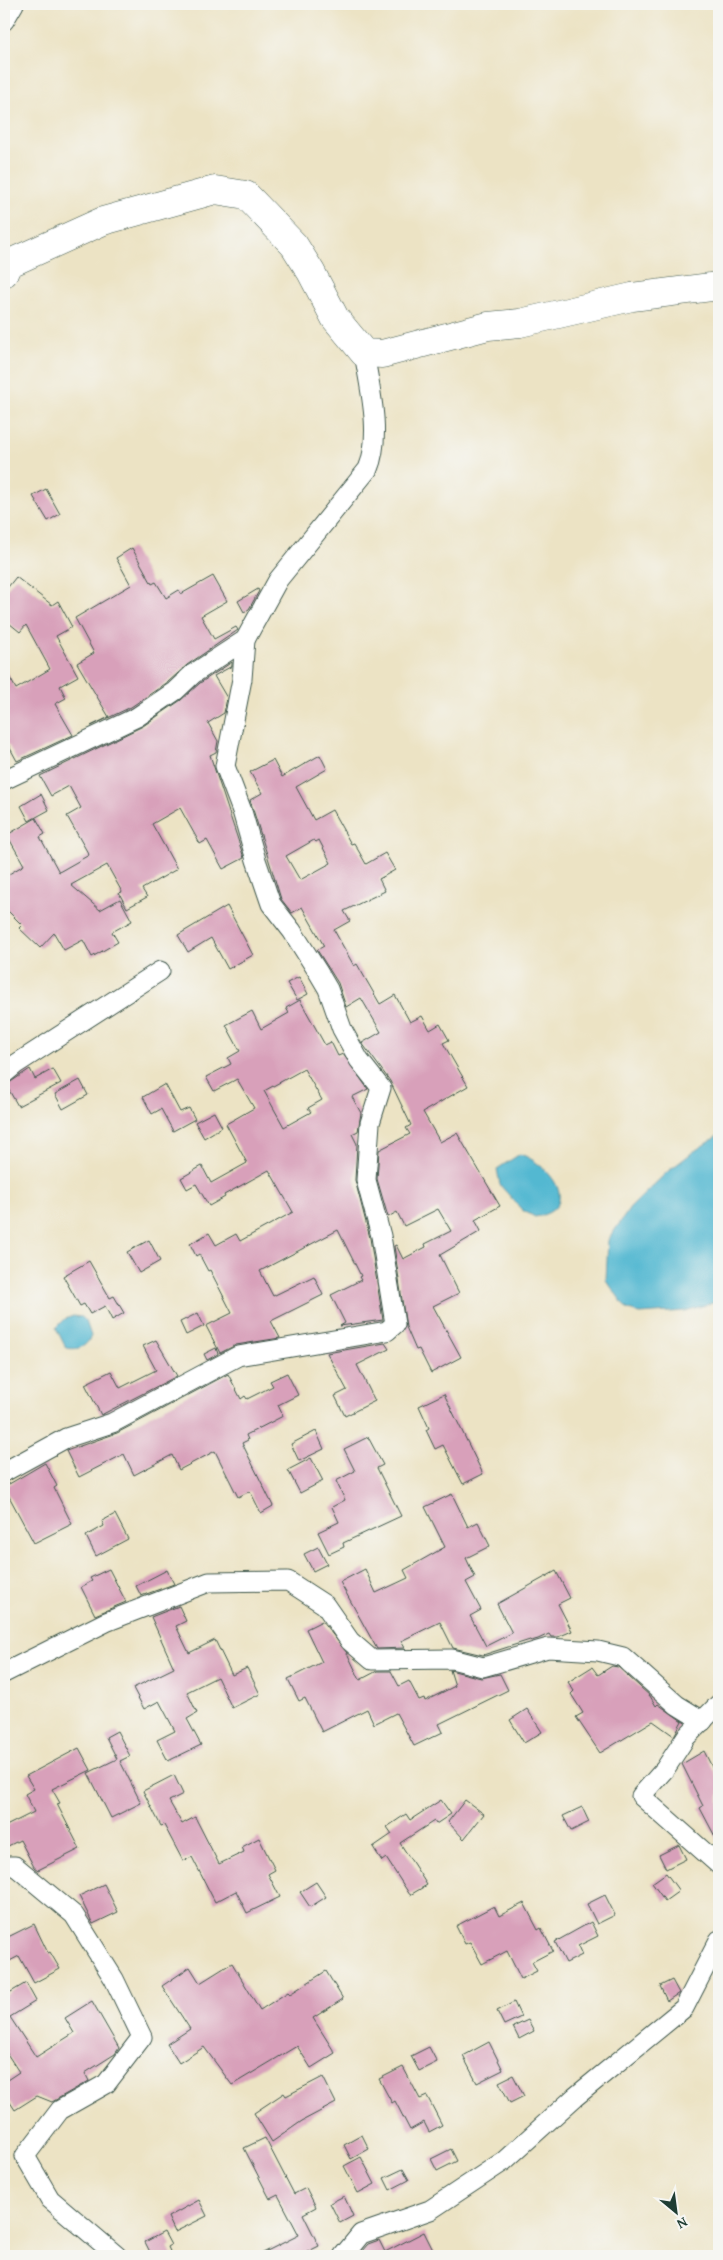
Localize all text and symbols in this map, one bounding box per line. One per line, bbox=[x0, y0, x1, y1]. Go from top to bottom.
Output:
north arrow bbox=[650, 2188, 700, 2238]
text: N bbox=[673, 2212, 691, 2235]

